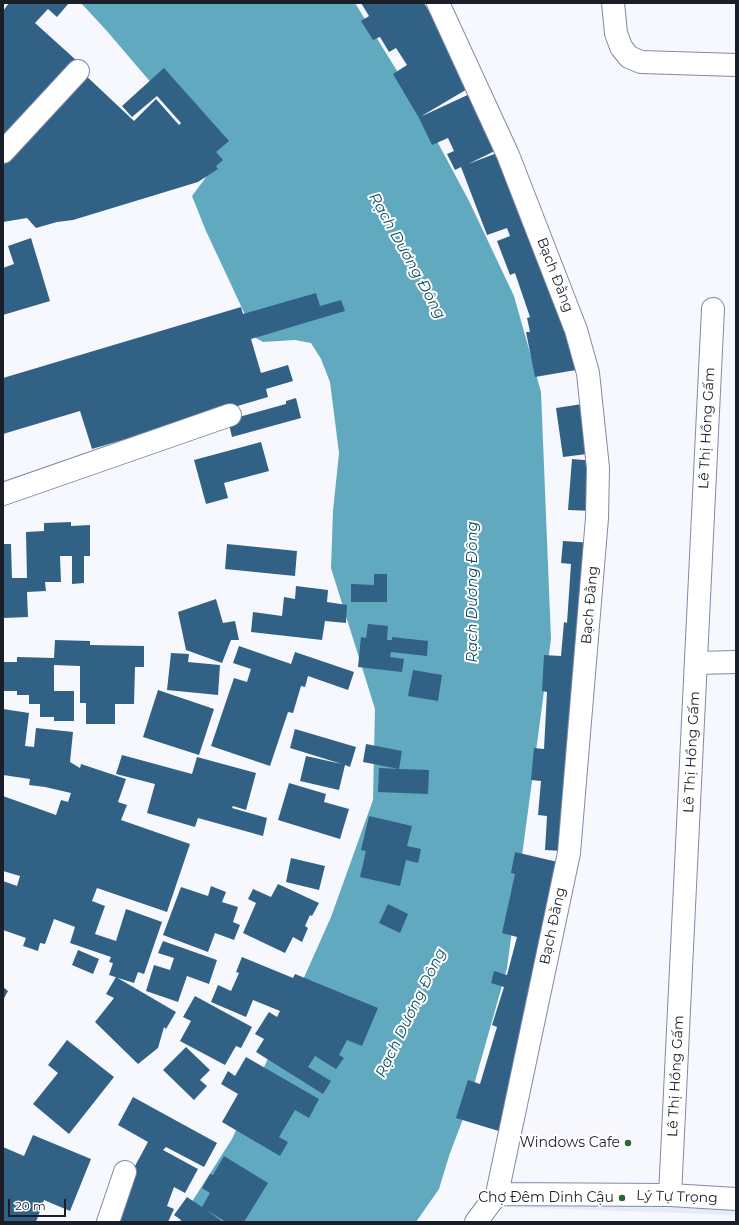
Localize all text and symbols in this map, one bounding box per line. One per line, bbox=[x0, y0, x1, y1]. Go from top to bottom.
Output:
water label: Rạch Dương Đông bbox=[365, 190, 449, 322]
street label: Bạch Đằng bbox=[533, 235, 577, 315]
street label: Lê Thị Hồng Gấm bbox=[695, 367, 719, 489]
water label: Rạch Dương Đông bbox=[464, 521, 482, 663]
street label: Bạch Đằng bbox=[578, 565, 602, 645]
street label: Lê Thị Hồng Gấm bbox=[680, 691, 704, 813]
street label: Bạch Đằng bbox=[537, 886, 569, 966]
water label: Rạch Dương Đông bbox=[372, 945, 450, 1081]
street label: Lê Thị Hồng Gấm bbox=[664, 1015, 688, 1137]
place label: Windows Cafe bbox=[520, 1135, 620, 1151]
marker: Windows Cafe bbox=[623, 1138, 633, 1148]
street label: Lý Tự Trọng bbox=[636, 1187, 718, 1207]
place label: Chợ Đêm Dinh Cậu bbox=[478, 1190, 614, 1206]
scale bar bbox=[10, 1191, 68, 1217]
marker: Chợ Đêm Dinh Cậu bbox=[617, 1193, 627, 1203]
text: 20 m bbox=[15, 1198, 46, 1213]

